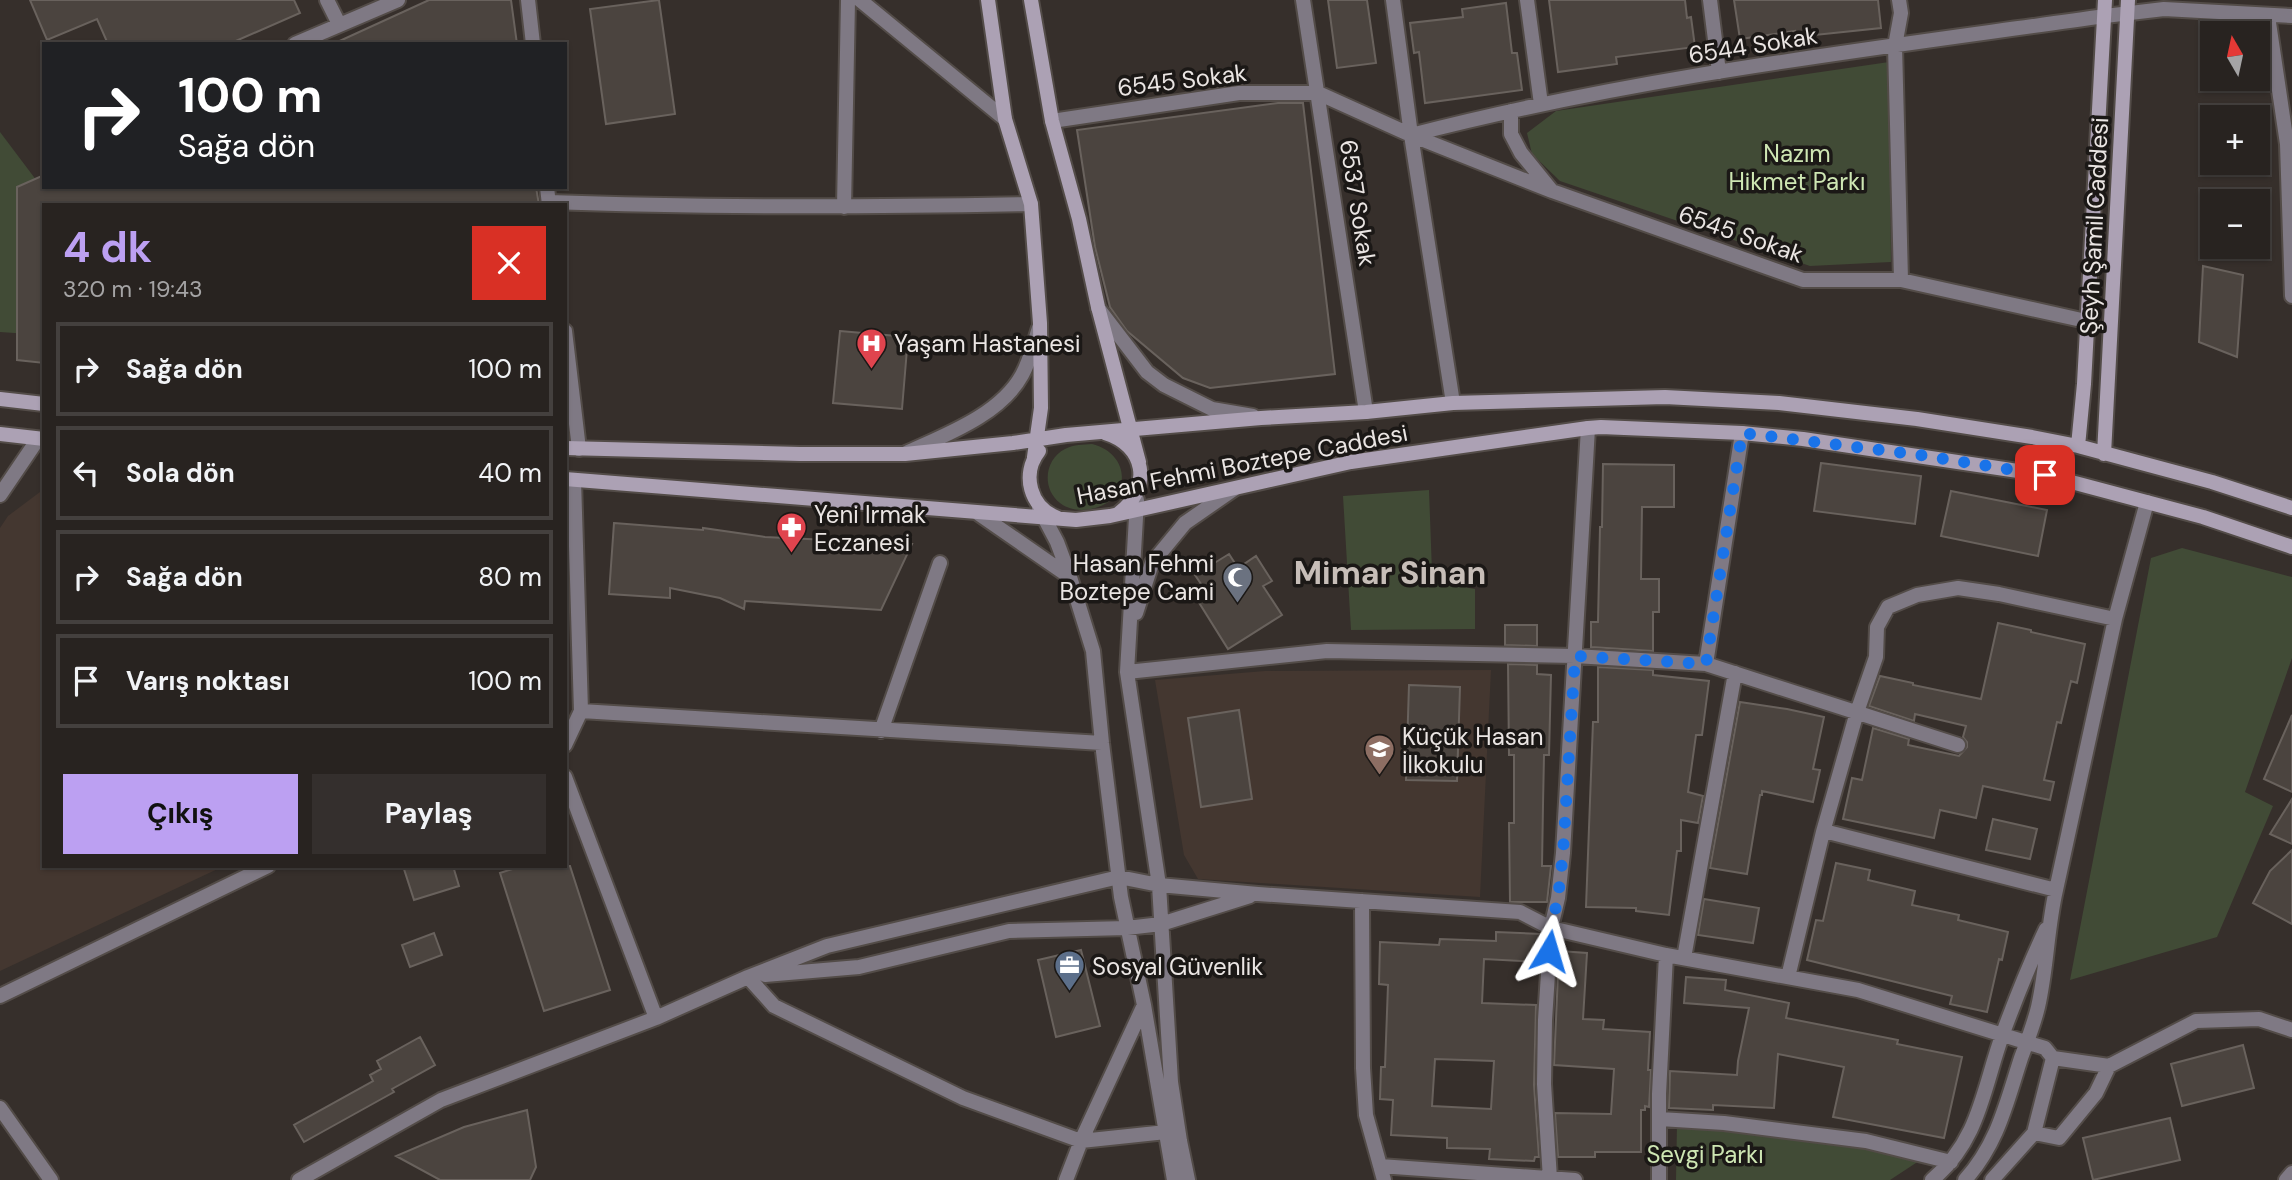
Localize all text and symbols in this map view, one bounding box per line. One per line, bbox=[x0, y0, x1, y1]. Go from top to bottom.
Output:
street label: 6544 Sokak bbox=[1686, 20, 1820, 70]
north arrow bbox=[2200, 21, 2270, 91]
map controls bbox=[2200, 21, 2270, 259]
street label: 6545 Sokak bbox=[1116, 57, 1248, 103]
text: 100 m bbox=[178, 63, 322, 127]
icon: right bbox=[63, 70, 154, 161]
button: + bbox=[2200, 105, 2270, 175]
street label: Şeyh Şamil Caddesi bbox=[2073, 117, 2115, 335]
text: Sağa dön bbox=[178, 125, 315, 167]
street label: 6537 Sokak bbox=[1333, 138, 1383, 268]
park label: Nazım Hikmet Parkı bbox=[1729, 138, 1865, 197]
button: − bbox=[2200, 189, 2270, 259]
street label: 6545 Sokak bbox=[1674, 198, 1808, 270]
text: 4 dk bbox=[63, 220, 152, 275]
button: close bbox=[472, 226, 546, 300]
text: 320 m · 19:43 bbox=[63, 274, 203, 304]
hospital icon: Yaşam Hastanesi bbox=[854, 326, 888, 370]
place label: Yaşam Hastanesi bbox=[894, 328, 1080, 359]
icon: right bbox=[67, 350, 105, 388]
text: Sağa dön bbox=[126, 352, 243, 386]
text: 100 m bbox=[468, 352, 542, 386]
street label: Hasan Fehmi Boztepe Caddesi bbox=[1074, 417, 1410, 511]
pin bbox=[2015, 445, 2075, 505]
icon: left bbox=[67, 454, 105, 492]
text: Sola dön bbox=[126, 456, 235, 490]
text: 40 m bbox=[478, 456, 542, 490]
icon: arrive bbox=[2026, 456, 2064, 494]
place label: Yeni Irmak Eczanesi bbox=[814, 499, 926, 558]
pharmacy icon: Yeni Irmak Eczanesi bbox=[774, 511, 808, 555]
place label: Hasan Fehmi Boztepe Cami bbox=[1060, 548, 1214, 607]
district label: Mimar Sinan bbox=[1294, 552, 1486, 594]
icon: right bbox=[67, 558, 105, 596]
text: Sağa dön bbox=[126, 560, 243, 594]
text: 80 m bbox=[478, 560, 542, 594]
mosque icon: Hasan Fehmi Boztepe Cami bbox=[1220, 560, 1254, 604]
icon: arrive bbox=[67, 662, 105, 700]
text: Varış noktası bbox=[126, 664, 290, 698]
text: 100 m bbox=[468, 664, 542, 698]
place label: Küçük Hasan İlkokulu bbox=[1402, 721, 1544, 780]
school or university icon: Küçük Hasan İlkokulu bbox=[1362, 733, 1396, 777]
button: Çıkış bbox=[63, 774, 298, 854]
button: Paylaş bbox=[312, 774, 546, 854]
position arrow bbox=[1512, 914, 1586, 988]
office icon: Sosyal Güvenlik bbox=[1052, 949, 1086, 993]
place label: Sosyal Güvenlik bbox=[1092, 951, 1263, 982]
park label: Sevgi Parkı bbox=[1646, 1139, 1764, 1170]

